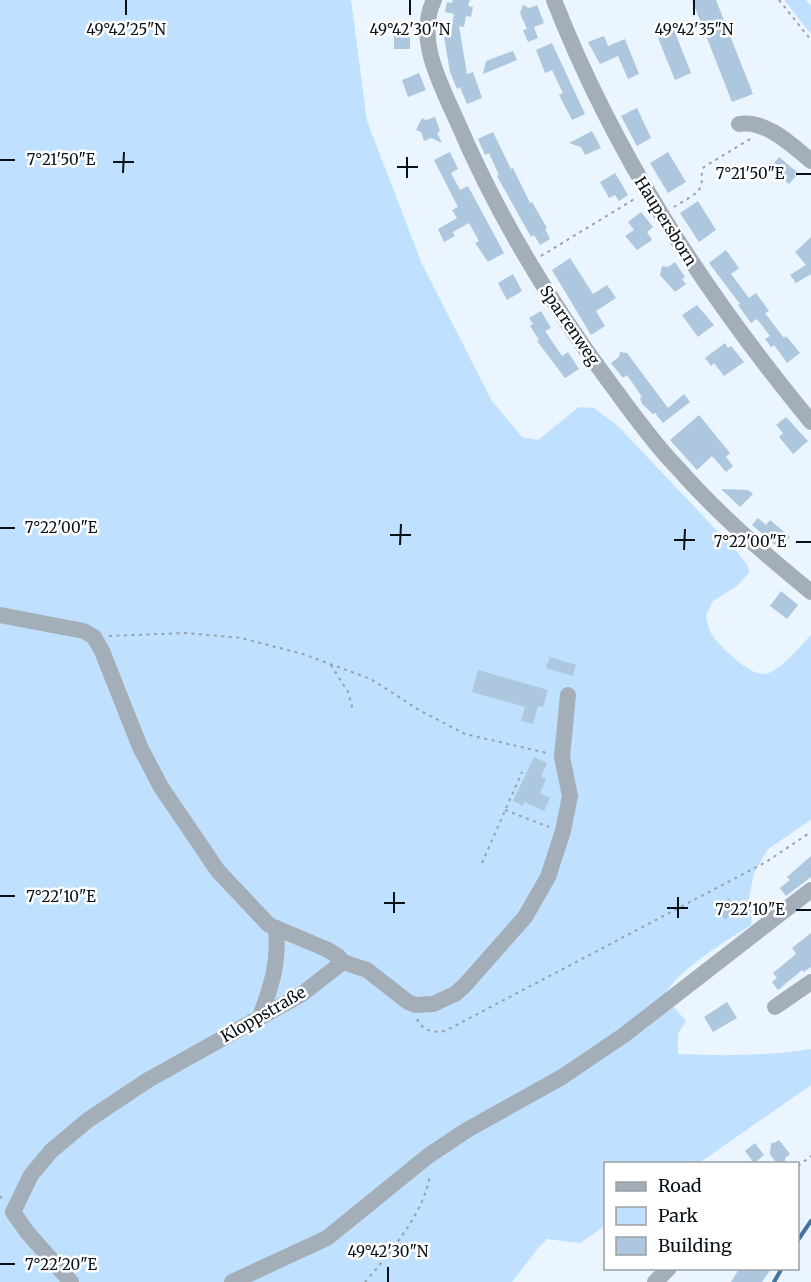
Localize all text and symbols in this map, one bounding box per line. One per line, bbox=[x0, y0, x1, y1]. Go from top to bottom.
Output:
text: 49°42'25"N bbox=[86, 20, 166, 39]
text: 49°42'30"N bbox=[370, 20, 451, 39]
text: 49°42'35"N bbox=[655, 20, 734, 39]
text: 7°21'50"E bbox=[27, 150, 96, 169]
text: 7°21'50"E bbox=[716, 164, 785, 183]
street label: Haupersborn bbox=[631, 173, 702, 270]
street label: Sparrenweg bbox=[536, 281, 604, 369]
text: 7°22'00"E bbox=[25, 518, 98, 537]
text: 7°22'00"E bbox=[714, 532, 787, 551]
text: 7°22'10"E bbox=[26, 887, 96, 906]
text: 7°22'10"E bbox=[715, 900, 785, 919]
street label: Kloppstraße bbox=[217, 982, 309, 1046]
legend bbox=[604, 1162, 799, 1270]
text: Road bbox=[658, 1174, 702, 1197]
text: Park bbox=[658, 1204, 699, 1227]
text: Building bbox=[658, 1234, 732, 1257]
text: 49°42'30"N bbox=[348, 1242, 429, 1261]
text: 7°22'20"E bbox=[25, 1255, 97, 1274]

